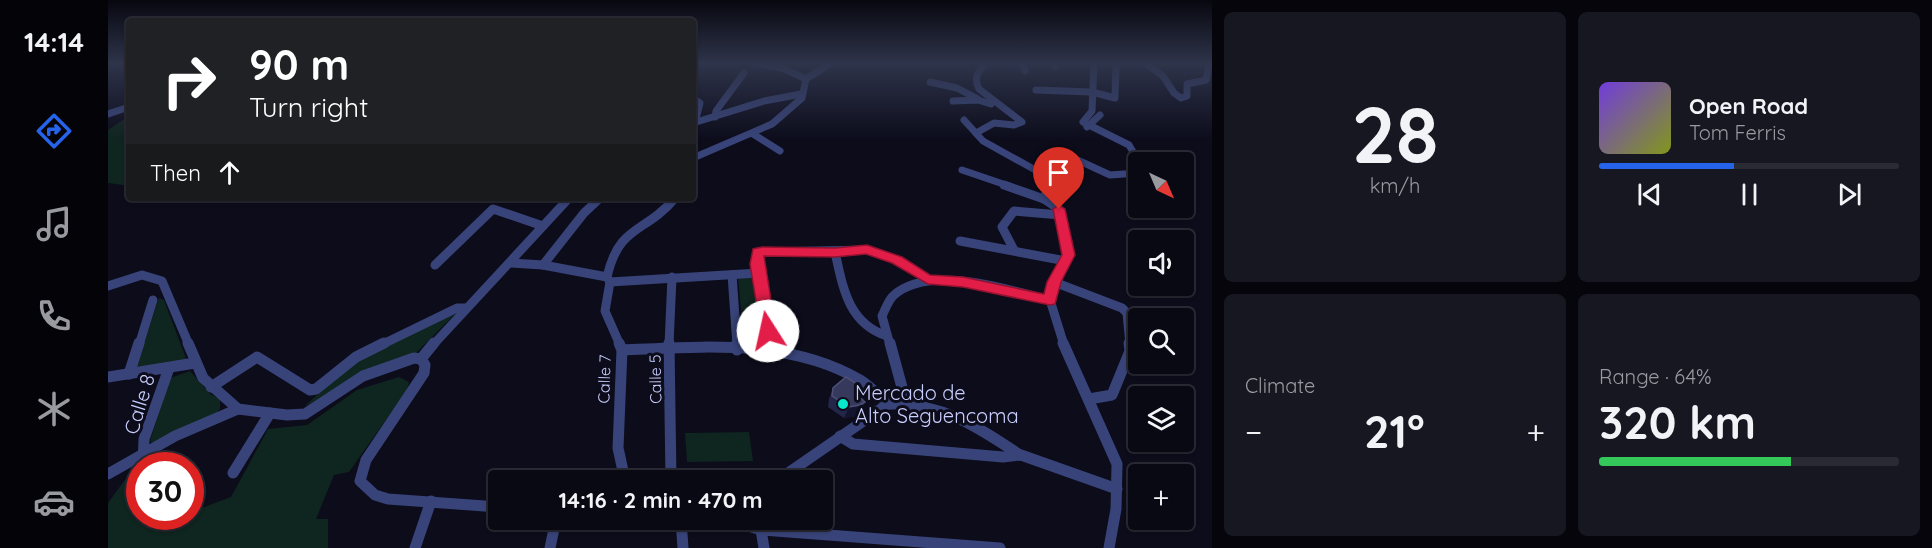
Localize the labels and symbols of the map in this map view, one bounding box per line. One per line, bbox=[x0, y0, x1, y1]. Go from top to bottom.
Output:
pin bbox=[1033, 147, 1084, 209]
north arrow bbox=[1128, 152, 1194, 218]
position arrow bbox=[736, 299, 800, 363]
street label: Calle 7 bbox=[593, 354, 615, 404]
street label: Calle 5 bbox=[645, 354, 665, 404]
street label: Calle 8 bbox=[118, 371, 160, 437]
place label: Mercado de Alto Seguencoma bbox=[855, 380, 1019, 428]
marker: Mercado de Alto Seguencoma bbox=[836, 397, 850, 411]
speed limit sign: 30 bbox=[126, 452, 204, 530]

